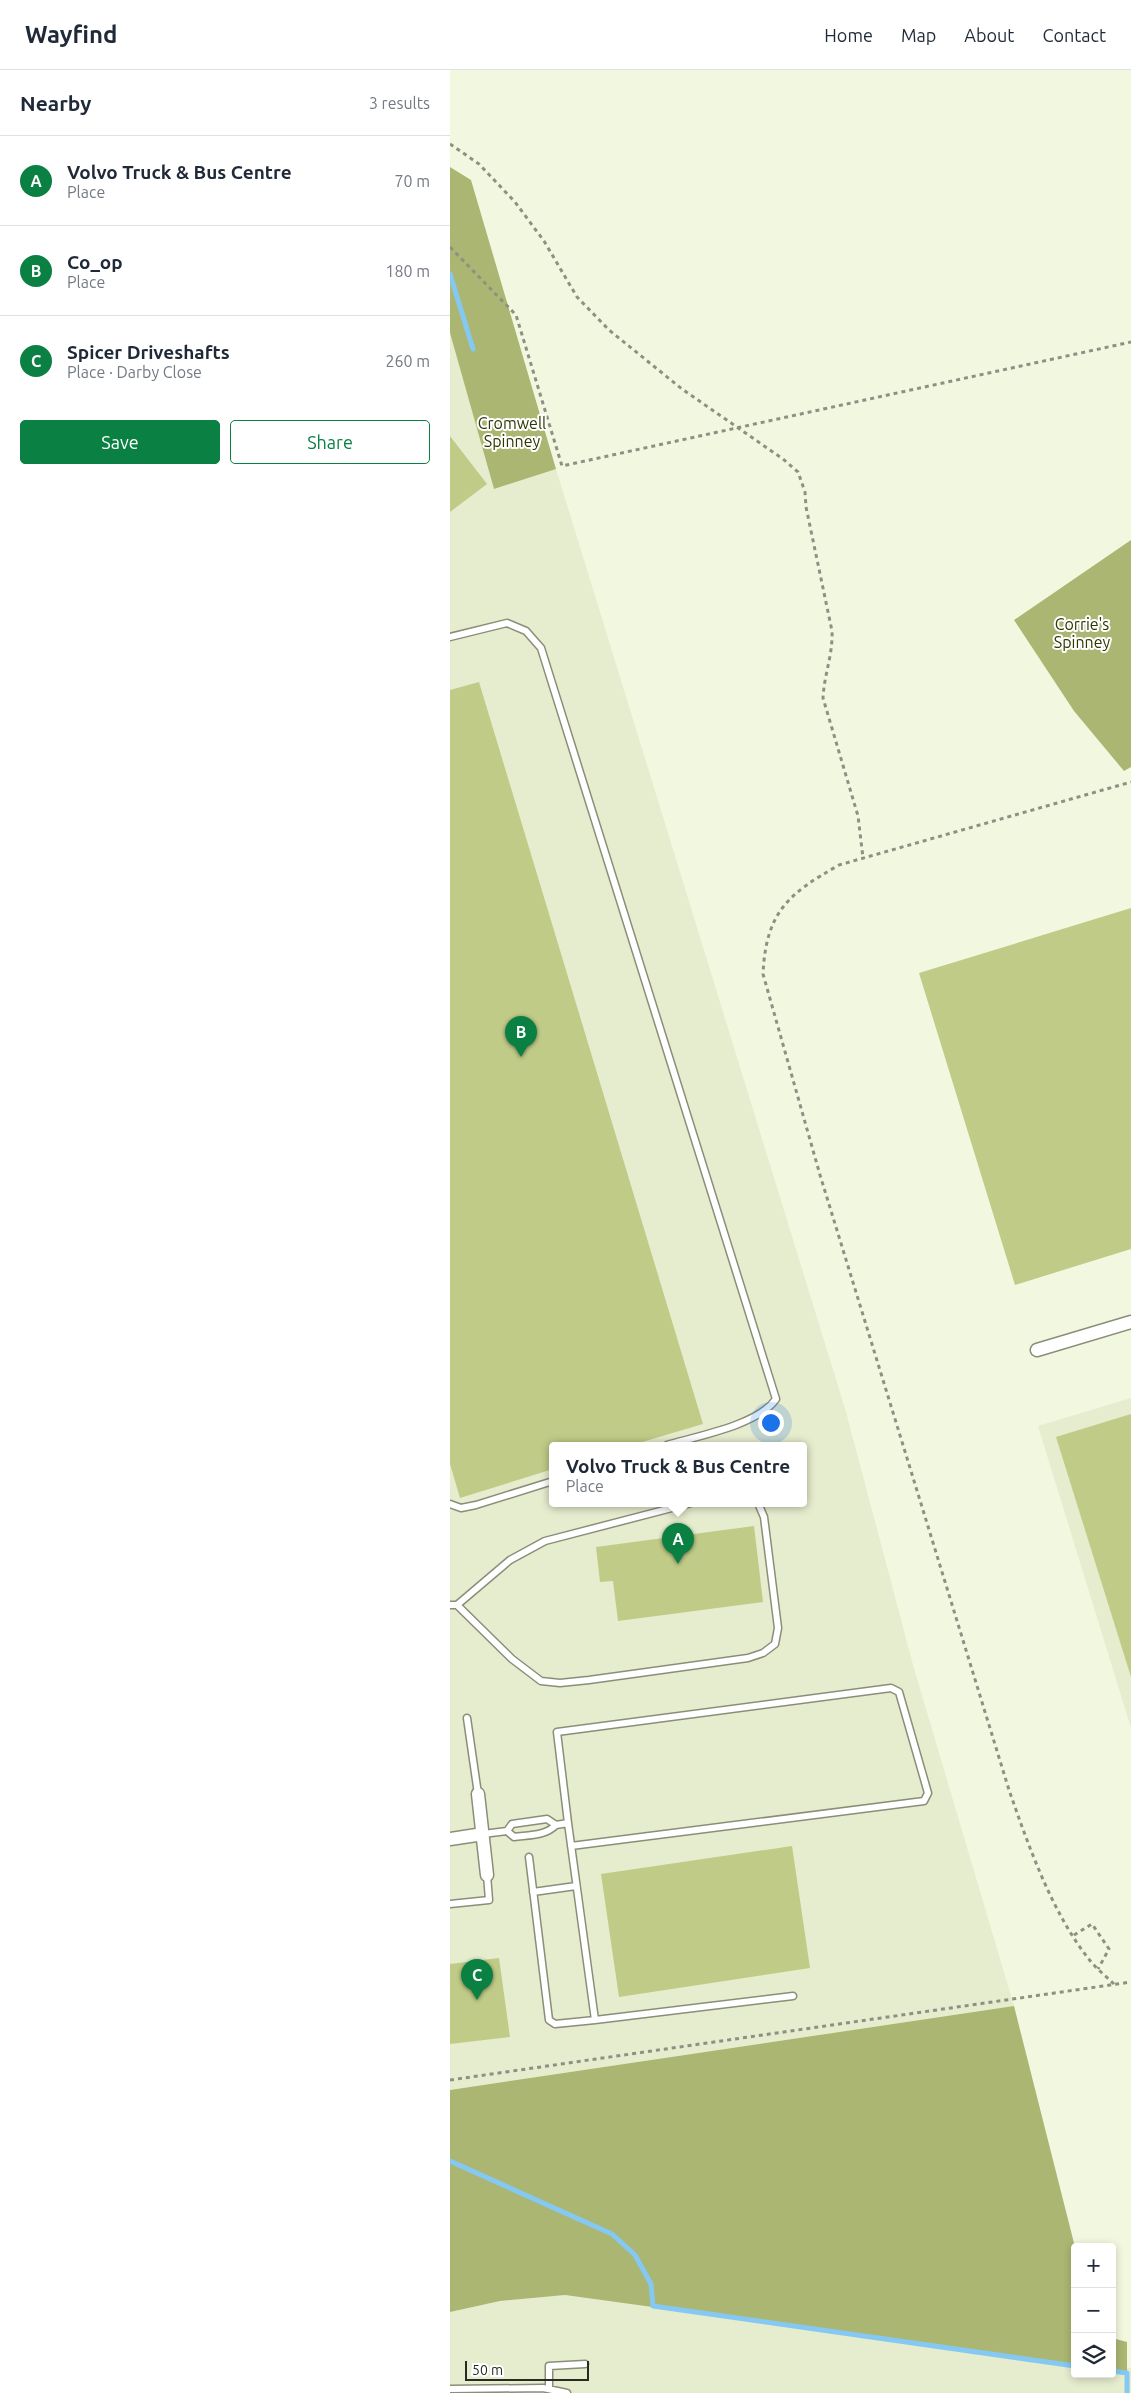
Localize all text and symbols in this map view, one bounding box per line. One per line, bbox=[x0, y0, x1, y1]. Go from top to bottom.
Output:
text: Wayfind bbox=[25, 21, 117, 48]
text: Home bbox=[824, 25, 873, 45]
text: Map bbox=[901, 25, 936, 45]
text: About bbox=[964, 25, 1014, 45]
text: Contact bbox=[1042, 25, 1106, 45]
text: Nearby bbox=[20, 91, 91, 115]
text: 3 results bbox=[369, 94, 430, 112]
text: Volvo Truck & Bus Centre bbox=[67, 161, 292, 183]
text: A bbox=[30, 172, 42, 190]
text: 70 m bbox=[394, 172, 430, 190]
text: Place bbox=[67, 183, 105, 201]
text: Co_op bbox=[67, 251, 123, 273]
text: B bbox=[31, 262, 41, 280]
text: 180 m bbox=[385, 262, 430, 280]
text: Place bbox=[67, 273, 105, 291]
text: Spicer Driveshafts bbox=[67, 341, 230, 363]
text: C bbox=[31, 352, 41, 370]
text: 260 m bbox=[385, 352, 430, 370]
text: Place · Darby Close bbox=[67, 363, 202, 381]
park label: Cromwell Spinney bbox=[478, 414, 546, 450]
button: Save bbox=[20, 420, 220, 464]
button: Share bbox=[230, 420, 430, 464]
park label: Corrie's Spinney bbox=[1054, 615, 1111, 651]
pin: B bbox=[505, 1016, 537, 1057]
your location bbox=[758, 1410, 784, 1436]
popup bbox=[549, 1442, 807, 1507]
text: Volvo Truck & Bus Centre bbox=[566, 1455, 790, 1477]
text: Place bbox=[566, 1477, 604, 1495]
pin: A bbox=[662, 1523, 694, 1564]
pin: C bbox=[461, 1959, 493, 2000]
map controls bbox=[1071, 2243, 1116, 2378]
button: + bbox=[1071, 2243, 1116, 2288]
button: − bbox=[1071, 2288, 1116, 2333]
button: layers bbox=[1071, 2333, 1116, 2378]
scale bar bbox=[465, 2358, 589, 2381]
text: 50 m bbox=[472, 2362, 503, 2378]

